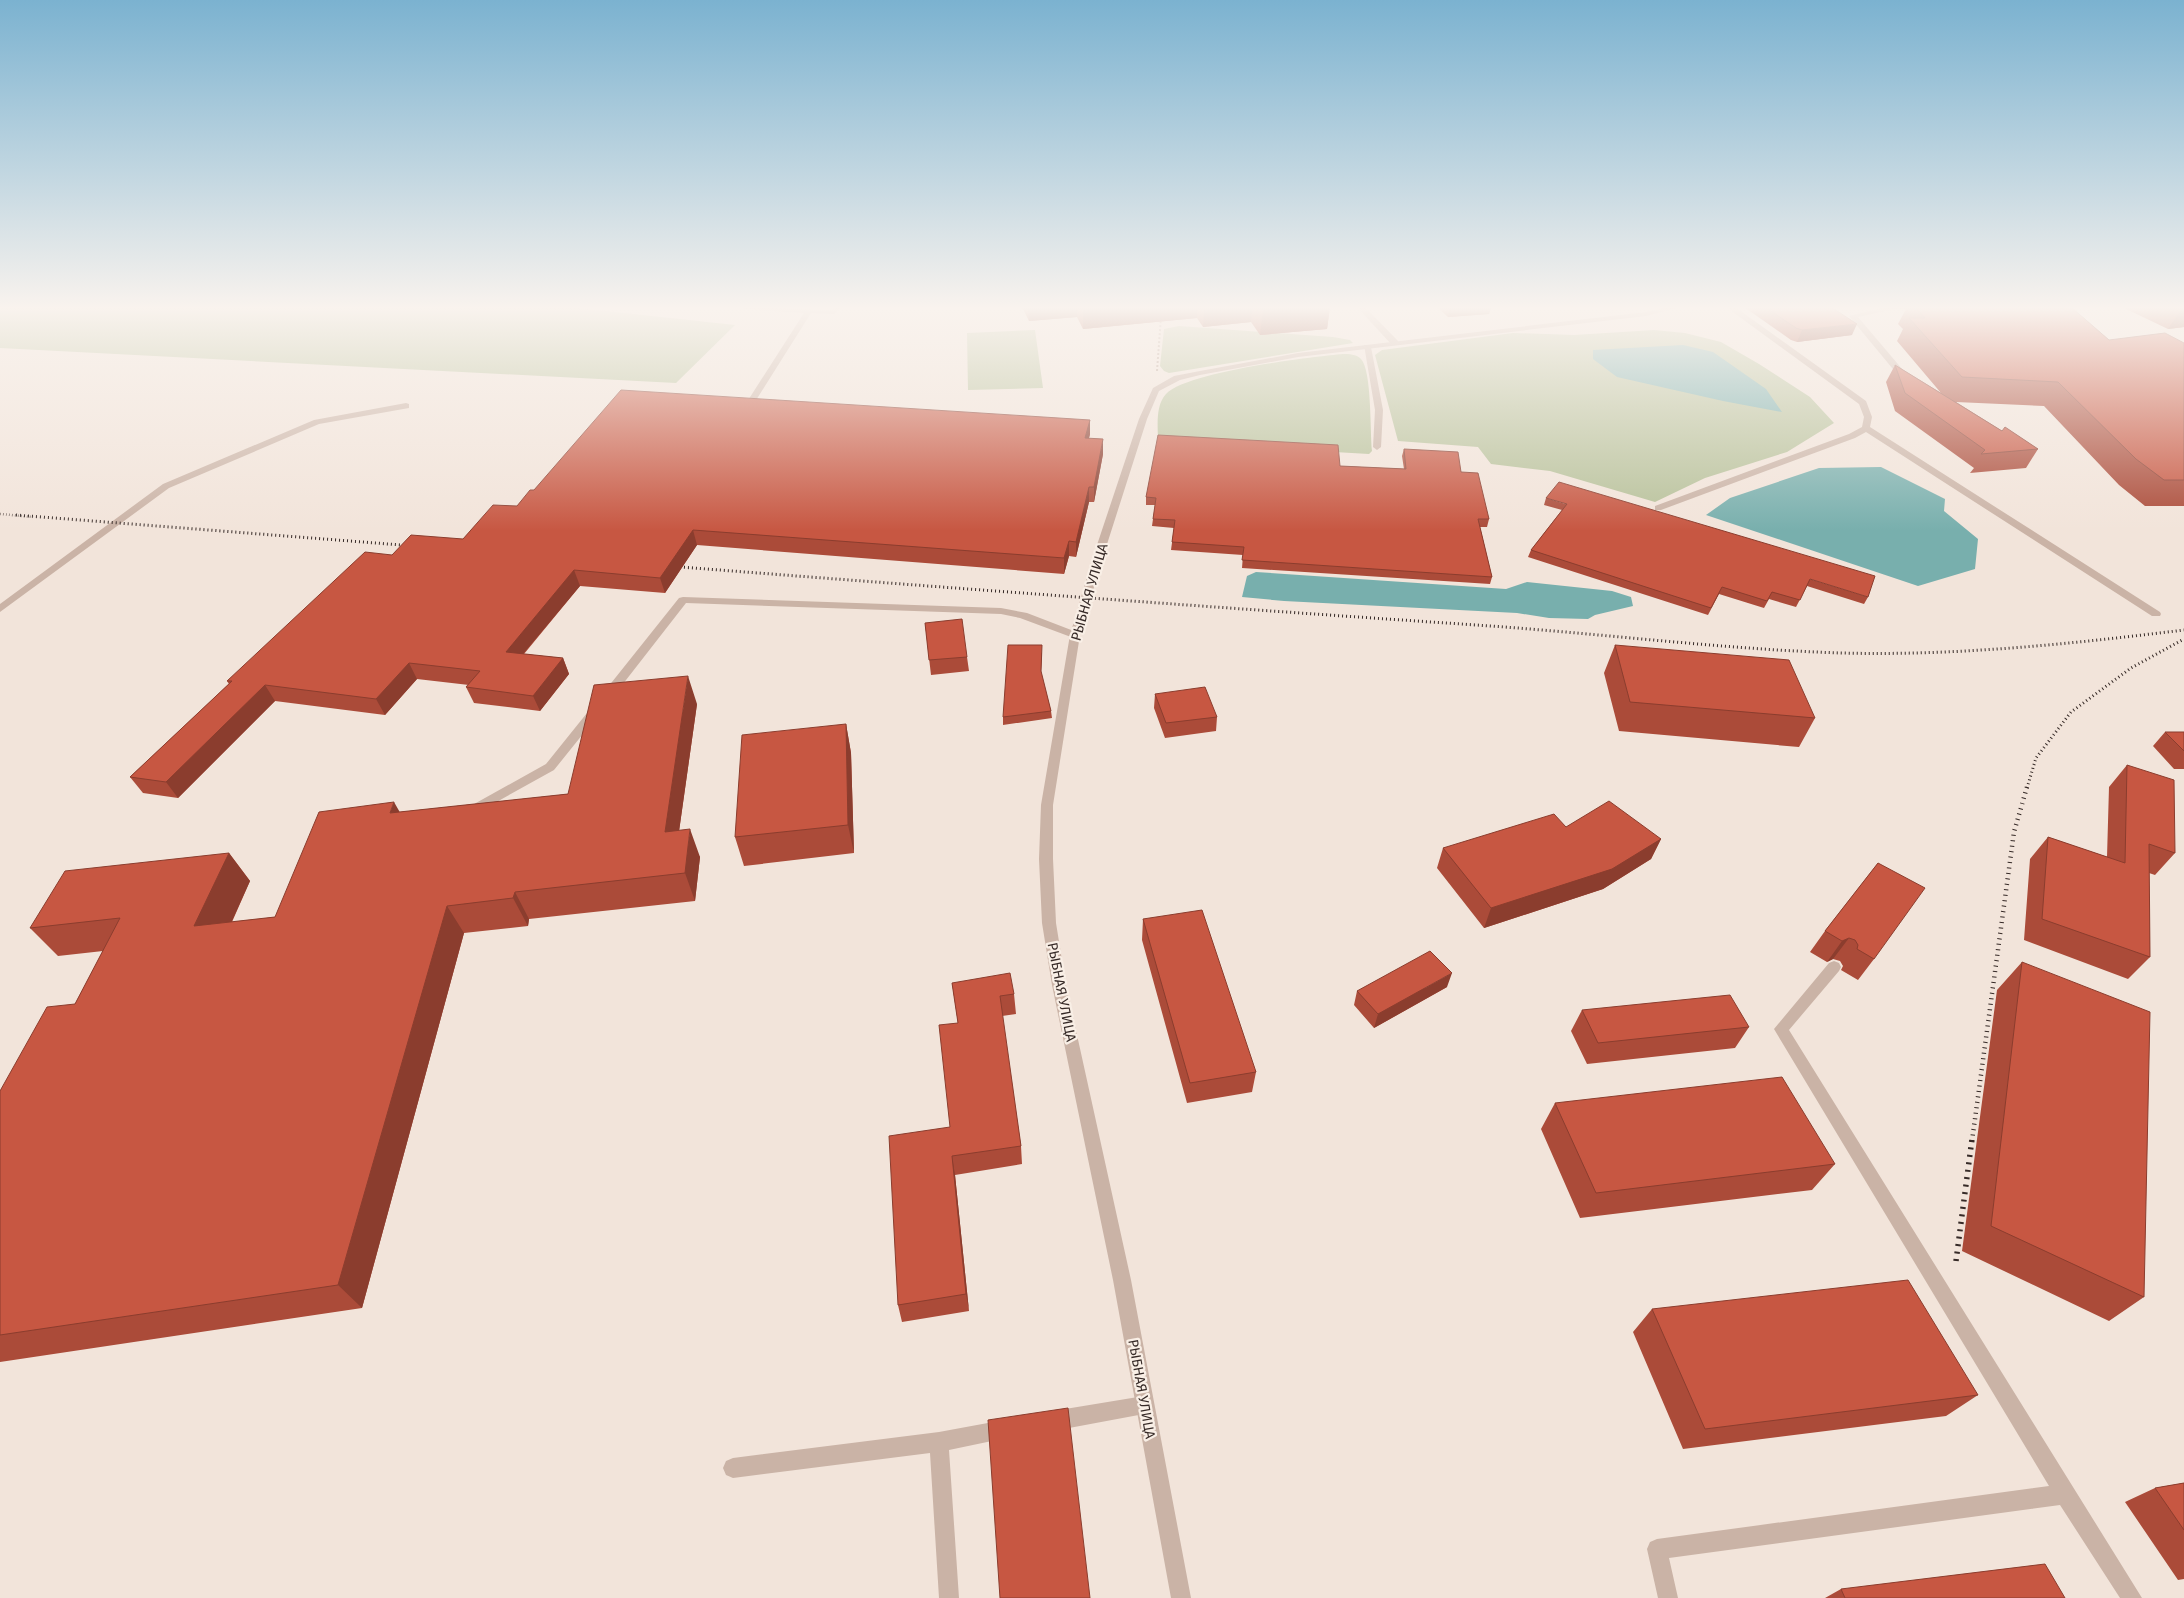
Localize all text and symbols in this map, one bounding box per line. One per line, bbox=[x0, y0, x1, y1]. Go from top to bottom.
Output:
street label: РЫБНАЯ УЛИЦА bbox=[1067, 541, 1112, 643]
street label: РЫБНАЯ УЛИЦА bbox=[1044, 941, 1079, 1043]
street label: РЫБНАЯ УЛИЦА bbox=[1124, 1338, 1159, 1440]

